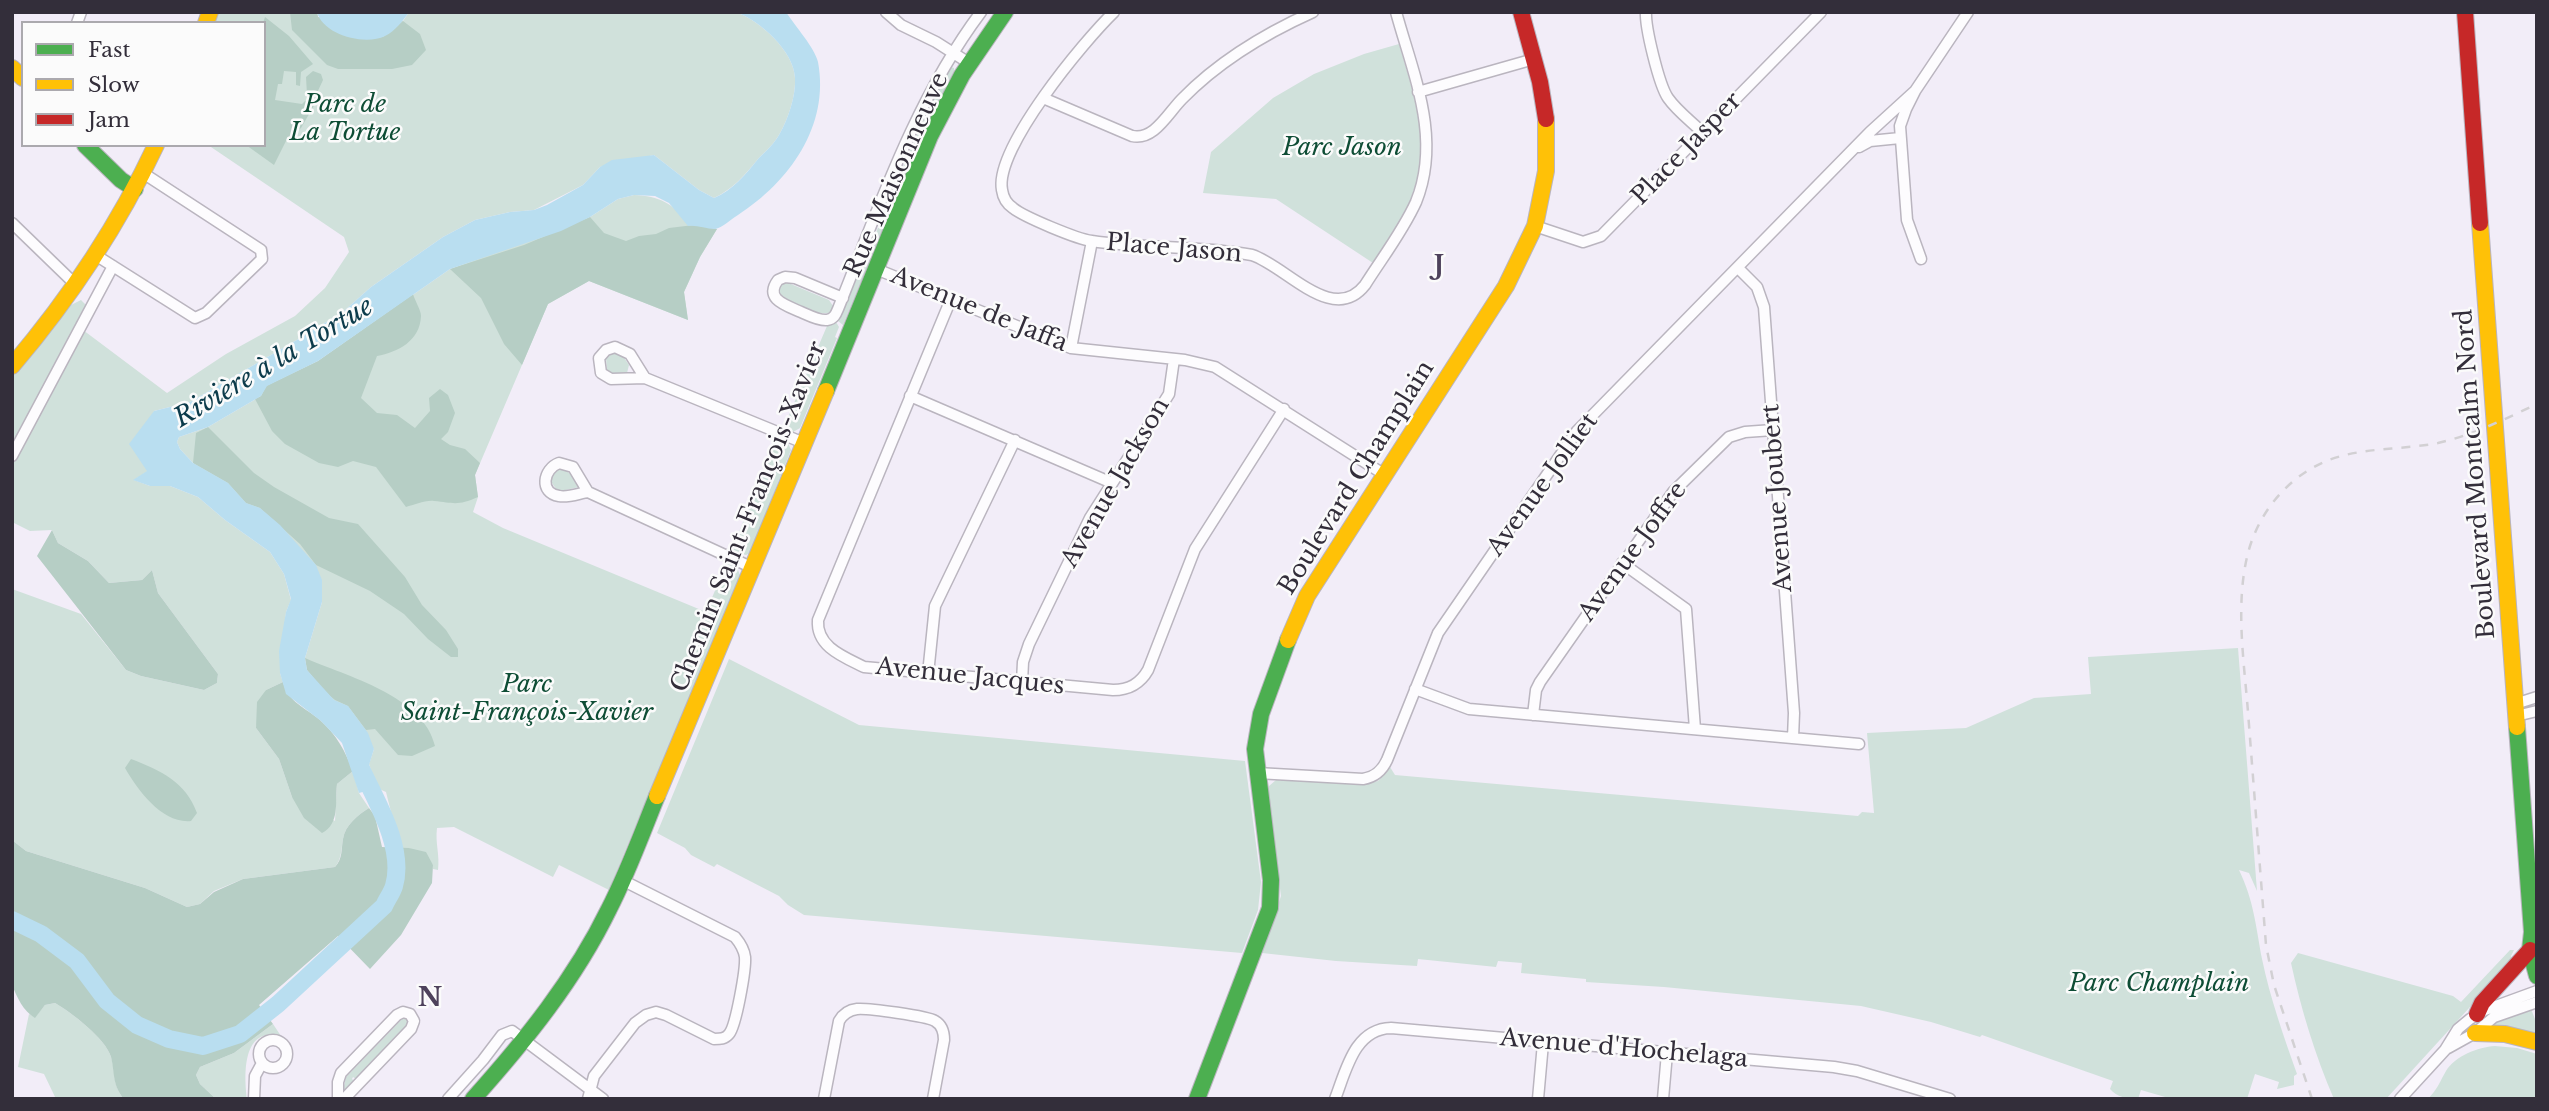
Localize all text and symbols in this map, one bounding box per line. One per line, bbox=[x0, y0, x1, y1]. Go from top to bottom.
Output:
legend bbox=[21, 21, 266, 147]
text: Fast bbox=[88, 37, 130, 63]
street label: Rue Maisonneuve bbox=[839, 68, 955, 282]
text: Slow bbox=[88, 72, 140, 98]
street label: Place Jasper bbox=[1626, 87, 1748, 211]
park label: Parc de La Tortue bbox=[290, 91, 400, 147]
text: Jam bbox=[88, 107, 130, 133]
park label: Parc Jason bbox=[1282, 134, 1402, 162]
street label: Place Jason bbox=[1105, 229, 1243, 269]
district label: J bbox=[1434, 251, 1444, 283]
street label: Avenue de Jaffa bbox=[887, 261, 1071, 359]
water label: Rivière à la Tortue bbox=[169, 291, 379, 435]
street label: Boulevard Montcalm Nord bbox=[2450, 308, 2502, 640]
street label: Chemin Saint-François-Xavier bbox=[665, 338, 833, 696]
street label: Boulevard Champlain bbox=[1273, 356, 1441, 600]
street label: Avenue Jackson bbox=[1056, 393, 1176, 573]
street label: Avenue Joubert bbox=[1757, 403, 1799, 593]
street label: Avenue Jolliet bbox=[1482, 408, 1604, 562]
street label: Avenue Joffre bbox=[1573, 477, 1693, 627]
street label: Avenue Jacques bbox=[874, 653, 1066, 701]
park label: Parc Saint-François-Xavier bbox=[401, 671, 653, 727]
park label: Parc Champlain bbox=[2069, 970, 2249, 998]
district label: N bbox=[418, 983, 442, 1015]
street label: Avenue d'Hochelaga bbox=[1499, 1024, 1749, 1074]

